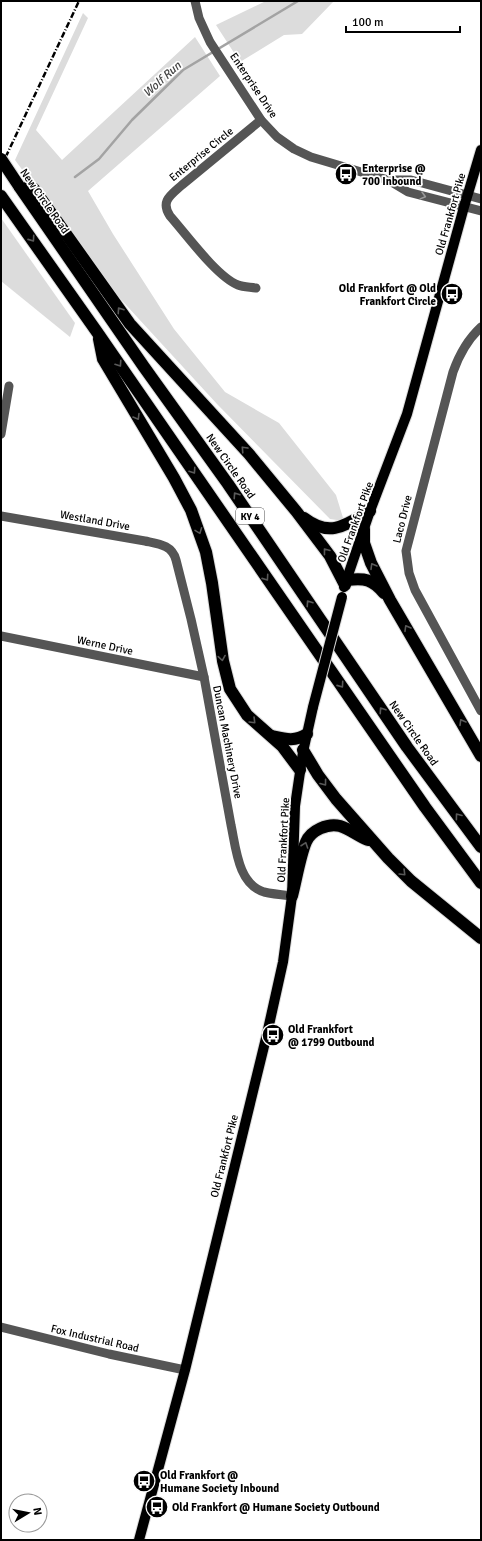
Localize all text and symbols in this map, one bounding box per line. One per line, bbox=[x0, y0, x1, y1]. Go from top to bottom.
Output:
scale bar bbox=[346, 8, 460, 34]
text: 100 m bbox=[352, 15, 384, 30]
street label: Enterprise Drive bbox=[227, 50, 280, 120]
water label: Wolf Run bbox=[140, 58, 185, 100]
street label: Enterprise Circle bbox=[167, 125, 236, 184]
bus stop icon: Enterprise @ 700 Inbound bbox=[333, 161, 359, 187]
place label: Enterprise @ 700 Inbound bbox=[362, 162, 426, 188]
street label: New Circle Road bbox=[17, 166, 72, 236]
street label: Old Frankfort Pike bbox=[433, 171, 468, 257]
one-way arrow bbox=[420, 191, 427, 200]
one-way arrow bbox=[27, 235, 34, 242]
bus stop icon: Old Frankfort @ Old Frankfort Circle bbox=[439, 281, 465, 307]
place label: Old Frankfort @ Old Frankfort Circle bbox=[339, 282, 437, 308]
one-way arrow bbox=[118, 307, 125, 314]
one-way arrow bbox=[114, 360, 122, 367]
one-way arrow bbox=[133, 413, 140, 420]
street label: New Circle Road bbox=[203, 431, 258, 501]
one-way arrow bbox=[242, 446, 249, 453]
one-way arrow bbox=[188, 467, 196, 474]
street label: Old Frankfort Pike bbox=[335, 480, 376, 564]
one-way arrow bbox=[233, 492, 241, 499]
street label: Laco Drive bbox=[390, 494, 415, 544]
street label: Westland Drive bbox=[59, 508, 131, 533]
road number: KY 4 bbox=[236, 508, 264, 524]
one-way arrow bbox=[194, 527, 202, 534]
one-way arrow bbox=[324, 548, 331, 555]
one-way arrow bbox=[371, 563, 378, 570]
one-way arrow bbox=[261, 574, 269, 581]
one-way arrow bbox=[306, 600, 313, 607]
one-way arrow bbox=[404, 625, 411, 632]
street label: Werne Drive bbox=[76, 633, 134, 658]
one-way arrow bbox=[218, 655, 226, 661]
one-way arrow bbox=[336, 681, 344, 688]
street label: Duncan Machinery Drive bbox=[210, 684, 245, 800]
street label: New Circle Road bbox=[386, 698, 441, 768]
one-way arrow bbox=[379, 707, 387, 714]
one-way arrow bbox=[248, 716, 256, 724]
one-way arrow bbox=[459, 719, 466, 726]
one-way arrow bbox=[319, 779, 326, 786]
street label: Old Frankfort Pike bbox=[275, 797, 292, 883]
one-way arrow bbox=[455, 813, 462, 820]
one-way arrow bbox=[301, 842, 309, 849]
one-way arrow bbox=[398, 868, 406, 876]
bus stop icon: Old Frankfort @ 1799 Outbound bbox=[260, 1022, 286, 1048]
place label: Old Frankfort @ 1799 Outbound bbox=[288, 1023, 375, 1049]
street label: Old Frankfort Pike bbox=[208, 1113, 241, 1199]
street label: Fox Industrial Road bbox=[50, 1322, 140, 1355]
bus stop icon: Old Frankfort @ Humane Society Inbound bbox=[131, 1468, 157, 1494]
place label: Old Frankfort @ Humane Society Inbound bbox=[160, 1469, 279, 1495]
north arrow bbox=[8, 1493, 48, 1533]
bus stop icon: Old Frankfort @ Humane Society Outbound bbox=[144, 1494, 170, 1520]
place label: Old Frankfort @ Humane Society Outbound bbox=[172, 1501, 380, 1514]
text: N bbox=[30, 1506, 44, 1516]

